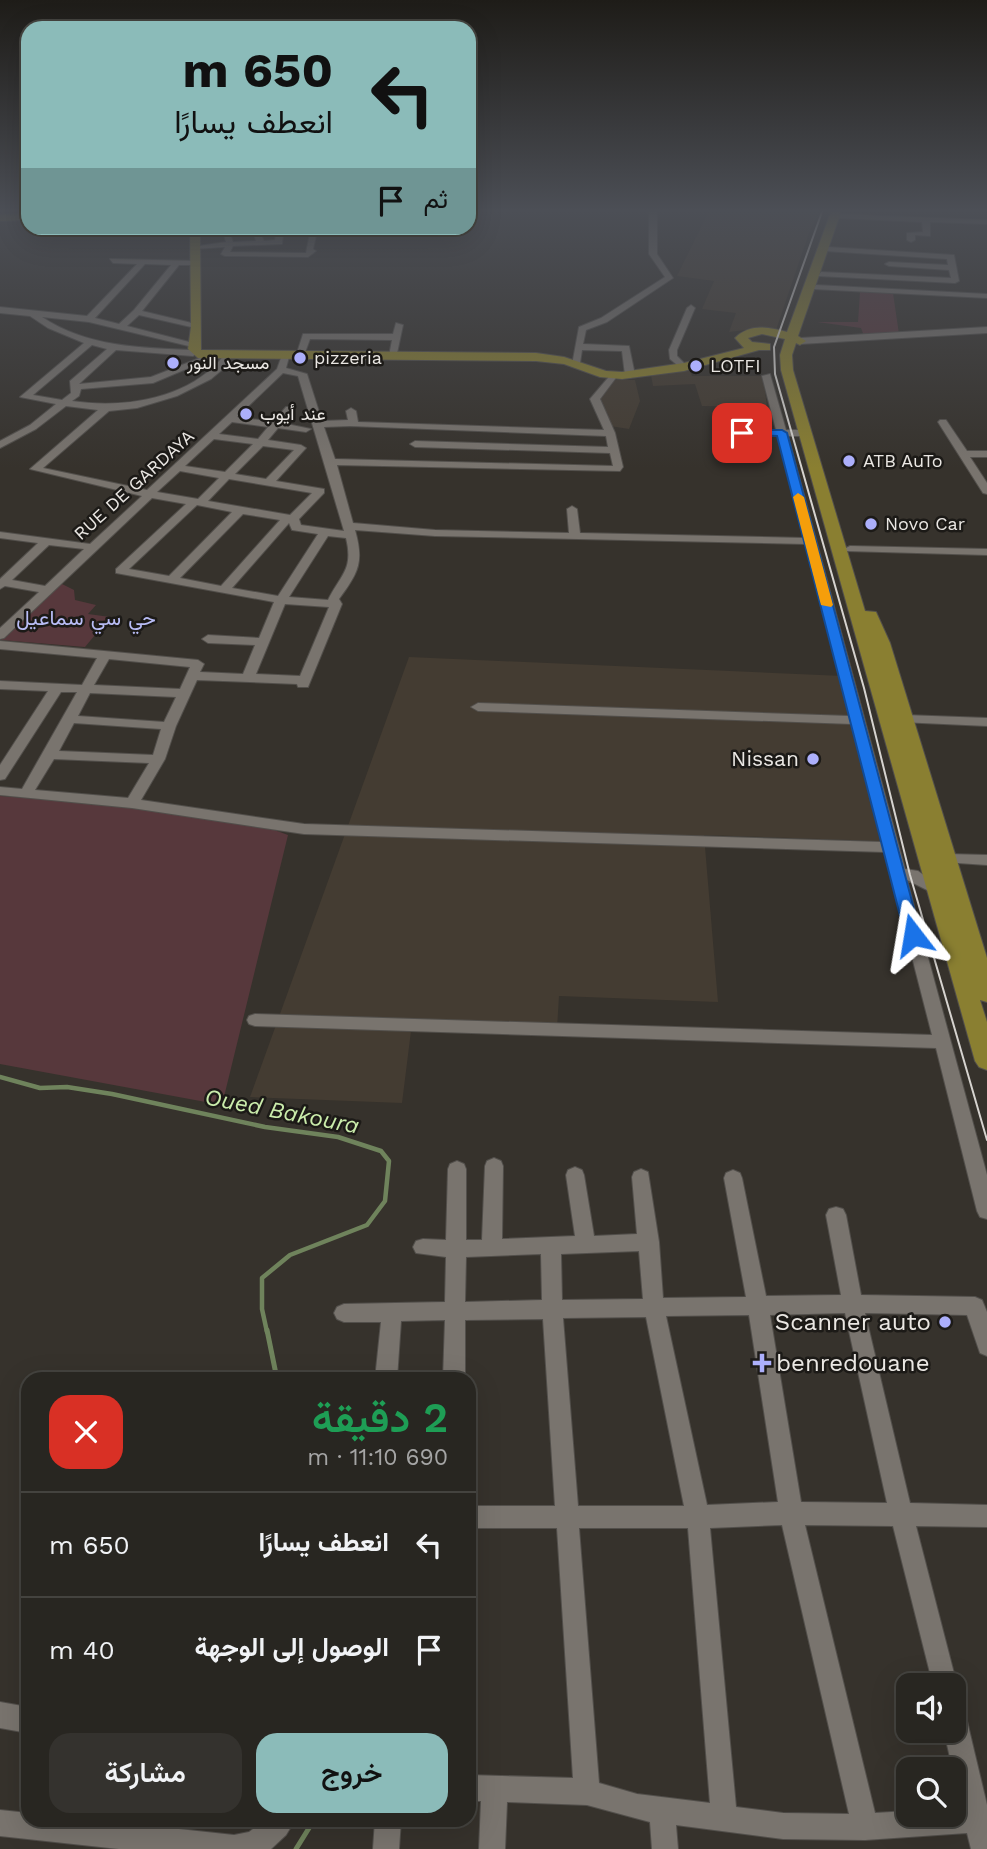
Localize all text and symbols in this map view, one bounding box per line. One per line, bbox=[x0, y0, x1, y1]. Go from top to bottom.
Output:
text: 650 m bbox=[183, 41, 333, 99]
icon: left bbox=[357, 49, 448, 140]
text: انعطف يسارًا bbox=[174, 103, 333, 141]
icon: arrive bbox=[372, 182, 410, 220]
text: ثم bbox=[424, 184, 448, 214]
place label: pizzeria bbox=[314, 347, 382, 368]
marker: pizzeria bbox=[292, 350, 308, 366]
place label: مسجد النور bbox=[186, 352, 269, 374]
marker: مسجد النور bbox=[165, 355, 181, 371]
place label: LOTFI bbox=[710, 355, 761, 376]
marker: LOTFI bbox=[688, 358, 704, 374]
place label: عند أيوب bbox=[260, 403, 326, 425]
pin bbox=[712, 403, 772, 463]
marker: عند أيوب bbox=[238, 406, 254, 422]
icon: arrive bbox=[723, 414, 761, 452]
street label: RUE DE GARDAYA bbox=[69, 425, 198, 544]
place label: ATB AuTo bbox=[863, 450, 943, 471]
marker: ATB AuTo bbox=[841, 453, 857, 469]
place label: Novo Car bbox=[885, 513, 965, 534]
marker: Novo Car bbox=[863, 516, 879, 532]
district label: حي سي سماعيل bbox=[16, 605, 156, 635]
place label: Nissan bbox=[731, 746, 799, 771]
marker: Nissan bbox=[805, 751, 821, 767]
position arrow bbox=[876, 898, 950, 972]
water label: Oued Bakoura bbox=[202, 1083, 361, 1140]
place label: Scanner auto bbox=[775, 1308, 931, 1336]
marker: Scanner auto bbox=[937, 1314, 953, 1330]
place label: benredouane bbox=[776, 1349, 930, 1377]
marker: benredouane bbox=[754, 1355, 770, 1371]
text: 2 دقيقة bbox=[312, 1393, 448, 1442]
button: close bbox=[49, 1395, 123, 1469]
text: 690 m · 11:10 bbox=[307, 1444, 448, 1471]
icon: left bbox=[410, 1526, 448, 1564]
text: انعطف يسارًا bbox=[259, 1527, 389, 1557]
text: 650 m bbox=[49, 1530, 130, 1560]
icon: arrive bbox=[410, 1631, 448, 1669]
text: الوصول إلى الوجهة bbox=[194, 1632, 389, 1662]
text: 40 m bbox=[49, 1635, 115, 1665]
map controls bbox=[896, 1673, 966, 1827]
button: sound bbox=[896, 1673, 966, 1743]
button: مشاركة bbox=[49, 1733, 242, 1813]
button: خروج bbox=[256, 1733, 448, 1813]
button: search bbox=[896, 1757, 966, 1827]

